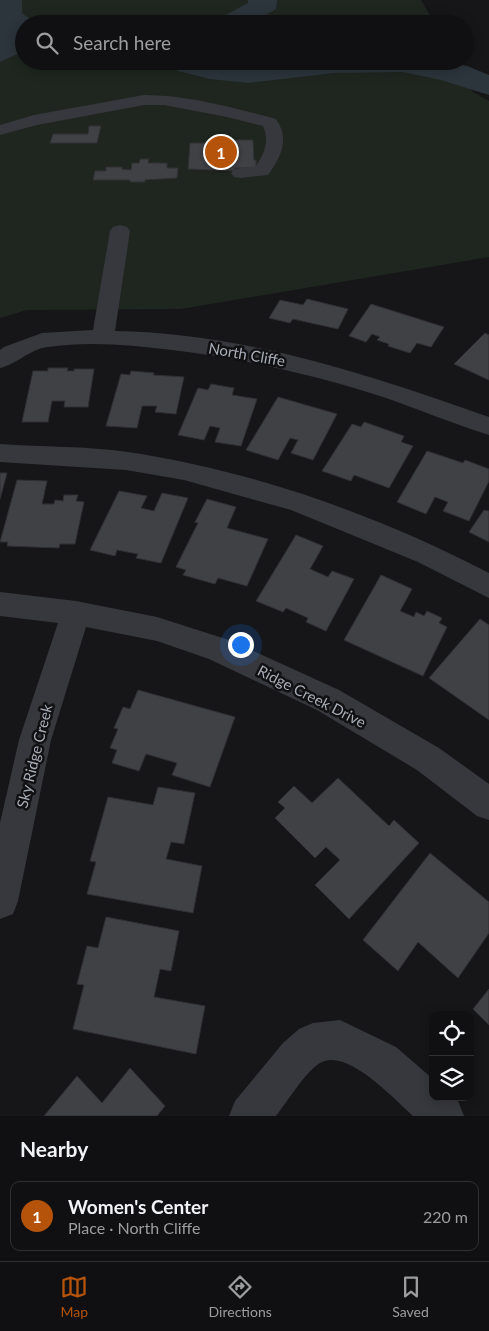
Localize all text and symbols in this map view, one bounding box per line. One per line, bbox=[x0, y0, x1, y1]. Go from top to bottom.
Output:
search box bbox=[15, 15, 474, 70]
icon: search bbox=[33, 29, 61, 57]
text: Search here bbox=[73, 31, 171, 54]
pin: 1 bbox=[205, 133, 237, 171]
street label: North Cliffe bbox=[207, 338, 287, 370]
your location bbox=[228, 632, 254, 658]
street label: Ridge Creek Drive bbox=[255, 661, 369, 731]
street label: Sky Ridge Creek bbox=[12, 702, 56, 810]
map controls bbox=[429, 1011, 474, 1101]
button: locate bbox=[429, 1011, 474, 1056]
button: layers bbox=[429, 1056, 474, 1101]
text: Nearby bbox=[20, 1136, 88, 1161]
text: Women's Center bbox=[68, 1195, 208, 1218]
text: 1 bbox=[32, 1207, 42, 1226]
text: 220 m bbox=[423, 1207, 468, 1226]
text: Place · North Cliffe bbox=[68, 1218, 200, 1237]
tab: Map bbox=[60, 1273, 88, 1320]
tab: Directions bbox=[209, 1273, 272, 1320]
tab: Saved bbox=[392, 1273, 429, 1320]

